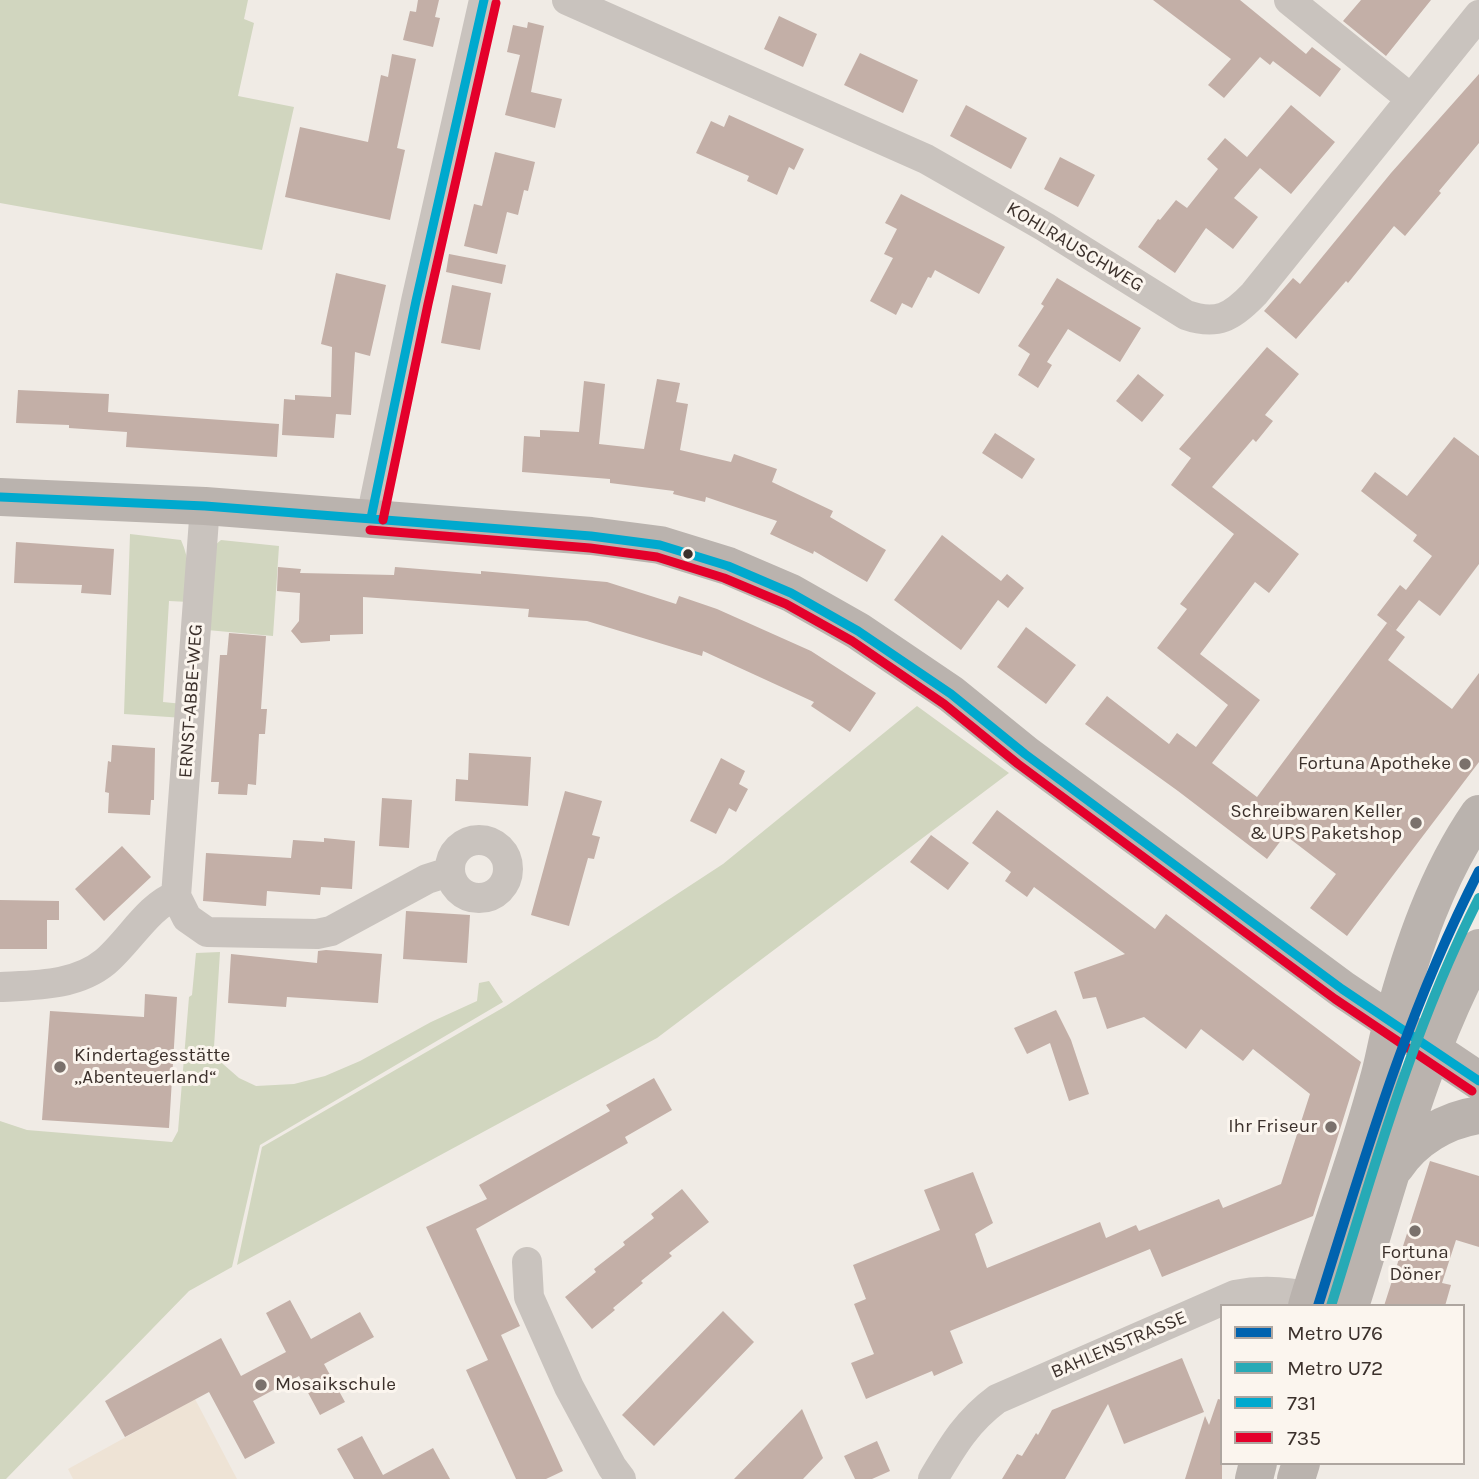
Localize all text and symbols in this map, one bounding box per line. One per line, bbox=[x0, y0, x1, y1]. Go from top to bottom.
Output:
street label: KOHLRAUSCHWEG bbox=[1002, 197, 1148, 297]
unlabelled marker bbox=[681, 547, 695, 561]
street label: ERNST-ABBE-WEG bbox=[174, 623, 208, 779]
place label: Fortuna Apotheke bbox=[1298, 753, 1451, 775]
marker: Fortuna Apotheke bbox=[1457, 756, 1473, 772]
place label: Schreibwaren Keller & UPS Paketshop bbox=[1230, 801, 1402, 845]
marker: Schreibwaren Keller & UPS Paketshop bbox=[1408, 815, 1424, 831]
place label: Kindertagesstätte „Abenteuerland“ bbox=[74, 1045, 230, 1089]
marker: Kindertagesstätte „Abenteuerland“ bbox=[52, 1059, 68, 1075]
place label: Ihr Friseur bbox=[1228, 1116, 1317, 1138]
marker: Ihr Friseur bbox=[1323, 1119, 1339, 1135]
marker: Fortuna Döner bbox=[1407, 1223, 1423, 1239]
place label: Fortuna Döner bbox=[1381, 1242, 1449, 1286]
legend bbox=[1220, 1304, 1465, 1465]
street label: BAHLENSTRASSE bbox=[1048, 1306, 1190, 1384]
text: Metro U76 bbox=[1287, 1321, 1383, 1345]
text: Metro U72 bbox=[1287, 1356, 1383, 1380]
place label: Mosaikschule bbox=[275, 1374, 396, 1396]
marker: Mosaikschule bbox=[253, 1377, 269, 1393]
text: 731 bbox=[1287, 1391, 1316, 1415]
text: 735 bbox=[1287, 1426, 1321, 1450]

